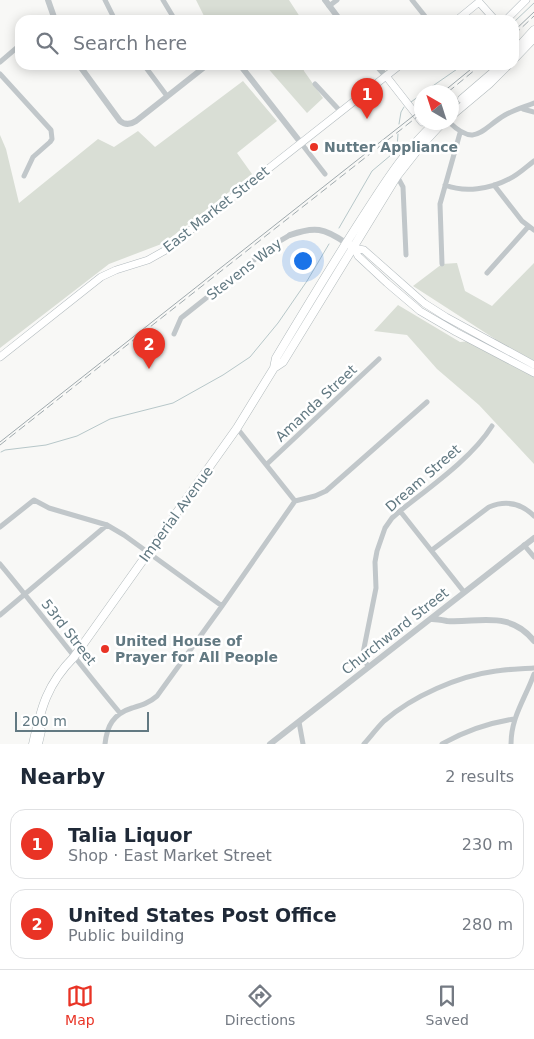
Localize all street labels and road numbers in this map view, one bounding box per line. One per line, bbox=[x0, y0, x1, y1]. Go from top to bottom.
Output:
street label: East Market Street bbox=[160, 162, 272, 255]
street label: Stevens Way bbox=[203, 235, 285, 303]
street label: Amanda Street bbox=[272, 361, 360, 445]
street label: Dream Street bbox=[382, 441, 464, 515]
street label: Imperial Avenue bbox=[136, 463, 216, 565]
street label: Churchward Street bbox=[338, 584, 452, 678]
street label: 53rd Street bbox=[38, 596, 100, 669]

